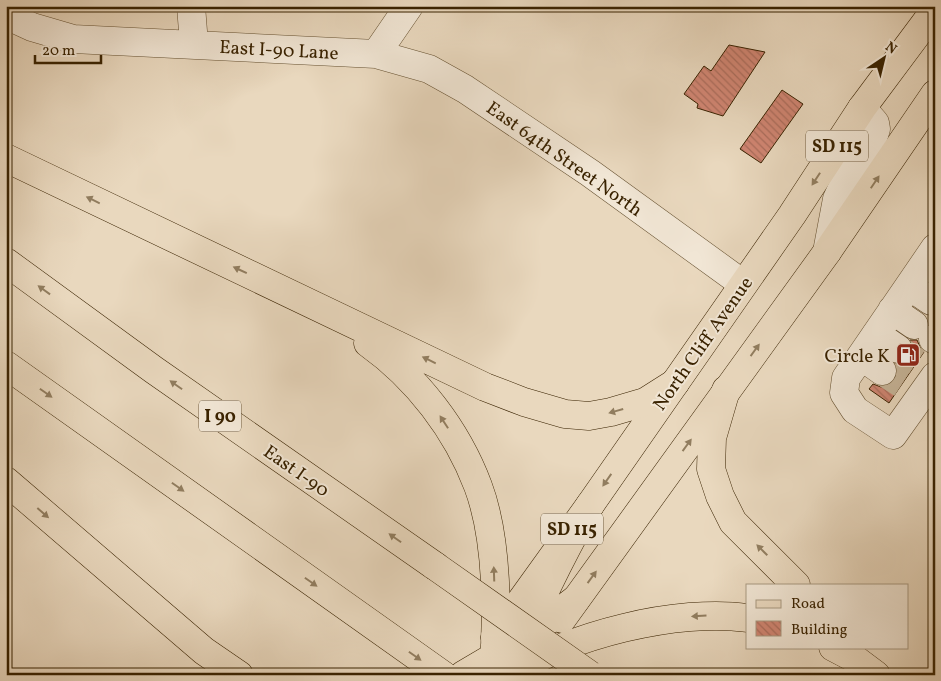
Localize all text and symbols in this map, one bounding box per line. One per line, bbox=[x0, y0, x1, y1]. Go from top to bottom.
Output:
scale bar bbox=[35, 32, 101, 64]
north arrow bbox=[858, 32, 908, 82]
street label: East I-90 Lane bbox=[219, 35, 339, 67]
text: N bbox=[881, 38, 900, 59]
text: 20 m bbox=[42, 41, 75, 62]
street label: East 64th Street North bbox=[480, 96, 647, 223]
road number: SD 115 bbox=[806, 130, 868, 162]
one-way arrow bbox=[811, 172, 821, 185]
one-way arrow bbox=[870, 175, 880, 188]
one-way arrow bbox=[86, 196, 100, 204]
one-way arrow bbox=[233, 266, 247, 274]
street label: North Cliff Avenue bbox=[648, 272, 760, 416]
one-way arrow bbox=[37, 285, 51, 295]
fuel station icon: Circle K bbox=[895, 342, 921, 368]
one-way arrow bbox=[750, 344, 760, 357]
place label: Circle K bbox=[825, 344, 890, 370]
one-way arrow bbox=[422, 356, 436, 364]
one-way arrow bbox=[169, 380, 183, 390]
one-way arrow bbox=[39, 388, 53, 398]
road number: I 90 bbox=[199, 401, 241, 432]
one-way arrow bbox=[608, 407, 623, 415]
one-way arrow bbox=[439, 415, 449, 428]
one-way arrow bbox=[682, 438, 692, 452]
street label: East I-90 bbox=[258, 439, 334, 504]
one-way arrow bbox=[602, 474, 612, 487]
one-way arrow bbox=[171, 482, 185, 492]
one-way arrow bbox=[37, 507, 50, 518]
road number: SD 115 bbox=[541, 514, 603, 544]
one-way arrow bbox=[389, 533, 402, 544]
one-way arrow bbox=[756, 545, 768, 557]
one-way arrow bbox=[490, 565, 498, 581]
one-way arrow bbox=[587, 570, 597, 583]
one-way arrow bbox=[304, 577, 318, 587]
legend bbox=[746, 584, 908, 648]
text: Road bbox=[791, 594, 825, 615]
one-way arrow bbox=[690, 613, 706, 621]
text: Building bbox=[791, 620, 848, 641]
one-way arrow bbox=[408, 651, 422, 661]

